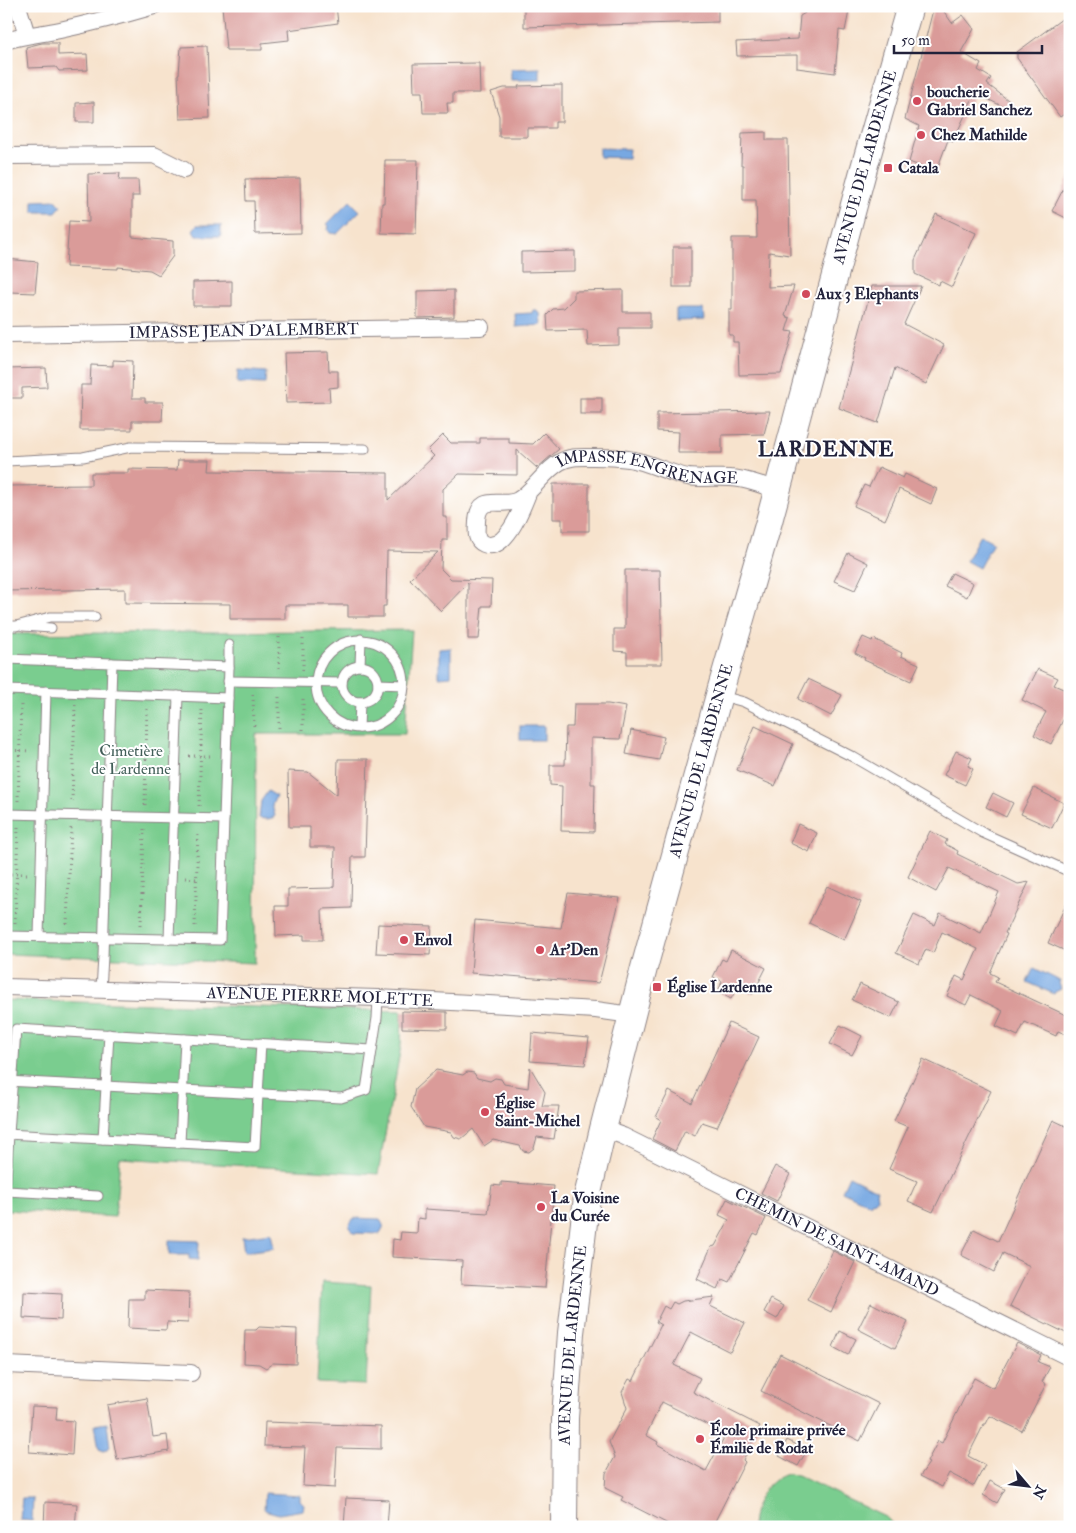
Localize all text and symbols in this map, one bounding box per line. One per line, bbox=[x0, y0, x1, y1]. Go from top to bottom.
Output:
scale bar bbox=[894, 22, 1041, 54]
text: 50 m bbox=[901, 31, 930, 50]
street label: AVENUE DE LARDENNE bbox=[828, 68, 901, 267]
place label: boucherie Gabriel Sanchez bbox=[926, 82, 1032, 120]
marker: boucherie Gabriel Sanchez bbox=[911, 95, 923, 107]
place label: Chez Mathilde bbox=[931, 125, 1028, 145]
marker: Chez Mathilde bbox=[915, 129, 927, 141]
place label: Catala bbox=[898, 158, 939, 178]
marker: Catala bbox=[882, 162, 894, 174]
place label: Aux 3 Elephants bbox=[815, 284, 919, 305]
marker: Aux 3 Elephants bbox=[800, 288, 812, 300]
street label: IMPASSE JEAN D'ALEMBERT bbox=[129, 319, 359, 343]
district label: LARDENNE bbox=[758, 436, 894, 463]
street label: IMPASSE ENGRENAGE bbox=[552, 447, 739, 488]
street label: AVENUE DE LARDENNE bbox=[664, 661, 737, 861]
park label: Cimetière de Lardenne bbox=[91, 741, 171, 779]
place label: Envol bbox=[414, 930, 453, 950]
marker: Envol bbox=[398, 934, 410, 946]
place label: Ar'Den bbox=[549, 940, 599, 960]
marker: Ar'Den bbox=[534, 944, 546, 956]
place label: Église Lardenne bbox=[667, 976, 772, 998]
marker: Église Lardenne bbox=[651, 981, 663, 993]
street label: AVENUE PIERRE MOLETTE bbox=[205, 983, 434, 1011]
place label: Église Saint-Michel bbox=[495, 1092, 581, 1131]
marker: Église Saint-Michel bbox=[479, 1106, 491, 1118]
street label: CHEMIN DE SAINT-AMAND bbox=[731, 1183, 942, 1301]
place label: La Voisine du Curée bbox=[551, 1188, 619, 1226]
marker: La Voisine du Curée bbox=[535, 1201, 547, 1213]
street label: AVENUE DE LARDENNE bbox=[555, 1244, 591, 1446]
place label: École primaire privée Émilie de Rodat bbox=[710, 1419, 846, 1458]
marker: École primaire privée Émilie de Rodat bbox=[694, 1433, 706, 1445]
north arrow bbox=[1004, 1460, 1054, 1510]
text: N bbox=[1028, 1481, 1050, 1502]

